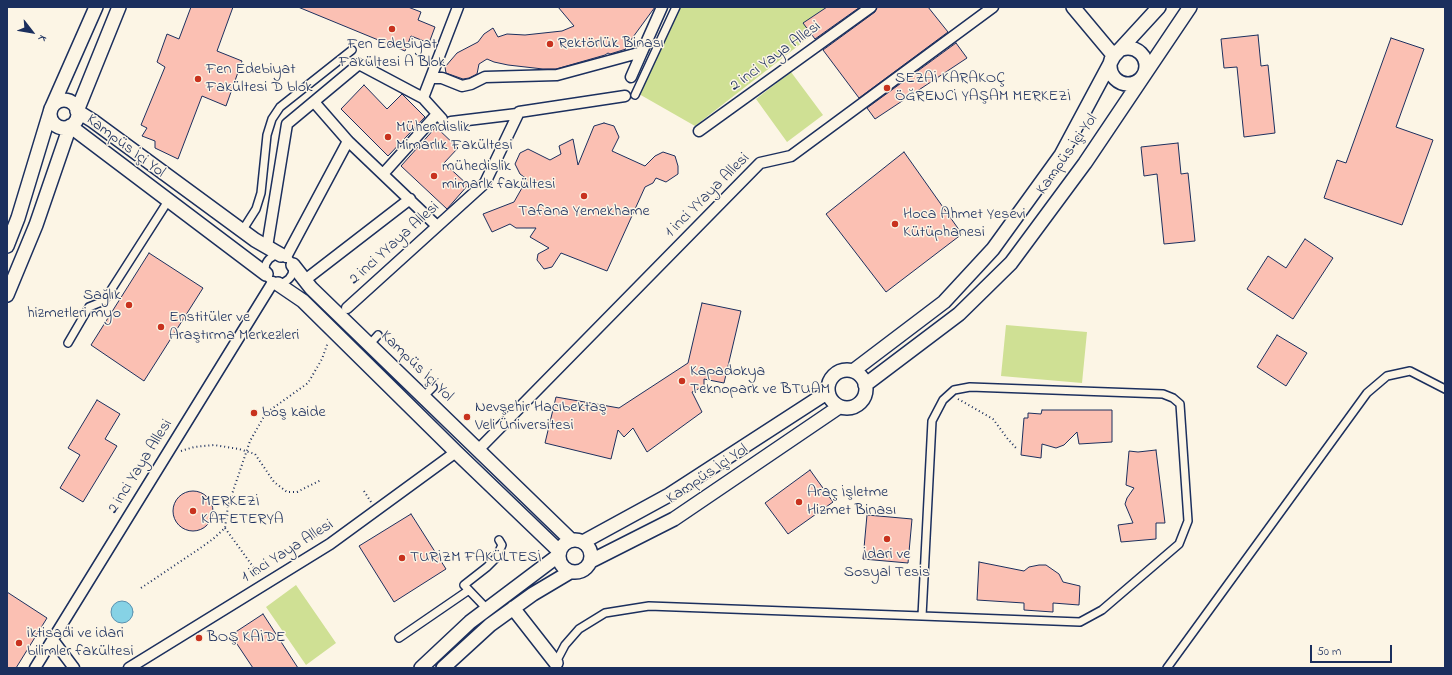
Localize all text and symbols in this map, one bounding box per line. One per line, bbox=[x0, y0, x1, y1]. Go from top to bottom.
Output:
north arrow bbox=[12, 12, 52, 52]
street label: 2 inci Yaya Allesi bbox=[727, 18, 825, 96]
marker: Fen Edebiyat Fakültesi A Blok bbox=[387, 24, 397, 34]
text: K bbox=[34, 32, 51, 45]
place label: Rektörlük Binası bbox=[558, 34, 664, 54]
place label: Fen Edebiyat Fakültesi A Blok bbox=[339, 35, 445, 73]
marker: Rektörlük Binası bbox=[545, 39, 555, 49]
place label: Fen Edebiyat Fakültesi D blok bbox=[206, 60, 313, 98]
place label: SEZAİ KARAKOÇ ÖĞRENCİ YAŞAM MERKEZİ bbox=[895, 69, 1071, 107]
marker: Fen Edebiyat Fakültesi D blok bbox=[193, 74, 203, 84]
marker: SEZAİ KARAKOÇ ÖĞRENCİ YAŞAM MERKEZİ bbox=[882, 83, 892, 93]
street label: Kampüs İçi Yol bbox=[82, 111, 168, 183]
street label: Kampüs İçi Yol bbox=[1033, 111, 1103, 199]
place label: Mühendislik Mimarlık Fakültesi bbox=[396, 118, 513, 156]
marker: Mühendislik Mimarlık Fakültesi bbox=[383, 132, 393, 142]
street label: 1 inci YYaya Allesi bbox=[662, 150, 754, 242]
place label: mühedislik mimarlk fakültesi bbox=[442, 157, 555, 195]
marker: mühedislik mimarlk fakültesi bbox=[429, 171, 439, 181]
marker: Tafana Yemekhame bbox=[579, 191, 589, 201]
street label: 2 inci YYaya Allesi bbox=[346, 198, 444, 290]
place label: Tafana Yemekhame bbox=[518, 202, 650, 222]
place label: Hoca Ahmet Yesevi Kütüphanesi bbox=[903, 205, 1026, 243]
marker: Hoca Ahmet Yesevi Kütüphanesi bbox=[890, 219, 900, 229]
place label: Sağlık hizmetleri myo bbox=[27, 286, 121, 324]
marker: Sağlık hizmetleri myo bbox=[124, 300, 134, 310]
place label: Enstitüler ve Araştırma Merkezleri bbox=[169, 308, 299, 346]
marker: Enstitüler ve Araştırma Merkezleri bbox=[156, 322, 166, 332]
street label: Kampüs İçi Yol bbox=[376, 327, 456, 407]
place label: Kapadokya Teknopark ve BTUAM bbox=[690, 362, 830, 400]
marker: Kapadokya Teknopark ve BTUAM bbox=[677, 376, 687, 386]
place label: Nevşehir Hacıbektaş Veli Üniversitesi bbox=[475, 398, 607, 436]
place label: boş kaide bbox=[262, 403, 326, 423]
marker: boş kaide bbox=[249, 408, 259, 418]
marker: Nevşehir Hacıbektaş Veli Üniversitesi bbox=[462, 412, 472, 422]
street label: 2 inci Yaya Allesi bbox=[104, 416, 178, 518]
street label: Kampüs İçi Yol bbox=[664, 441, 752, 509]
place label: Araç İşletme Hizmet Binası bbox=[807, 483, 896, 521]
place label: MERKEZİ KAFETERYA bbox=[201, 492, 284, 530]
marker: Araç İşletme Hizmet Binası bbox=[794, 497, 804, 507]
marker: MERKEZİ KAFETERYA bbox=[188, 506, 198, 516]
street label: 1 inci Yaya Allesi bbox=[238, 516, 338, 588]
marker: İdari ve Sosyal Tesis bbox=[882, 534, 892, 544]
place label: İdari ve Sosyal Tesis bbox=[844, 545, 930, 583]
place label: TURİZM FAKÜLTESİ bbox=[410, 548, 542, 568]
marker: TURİZM FAKÜLTESİ bbox=[397, 553, 407, 563]
place label: iktisadi ve idari bilimler fakültesi bbox=[27, 624, 134, 662]
place label: BOŞ KAİDE bbox=[207, 628, 285, 648]
marker: BOŞ KAİDE bbox=[194, 633, 204, 643]
scale bar bbox=[1312, 637, 1394, 663]
marker: iktisadi ve idari bilimler fakültesi bbox=[14, 638, 24, 648]
text: 50 m bbox=[1317, 643, 1341, 661]

